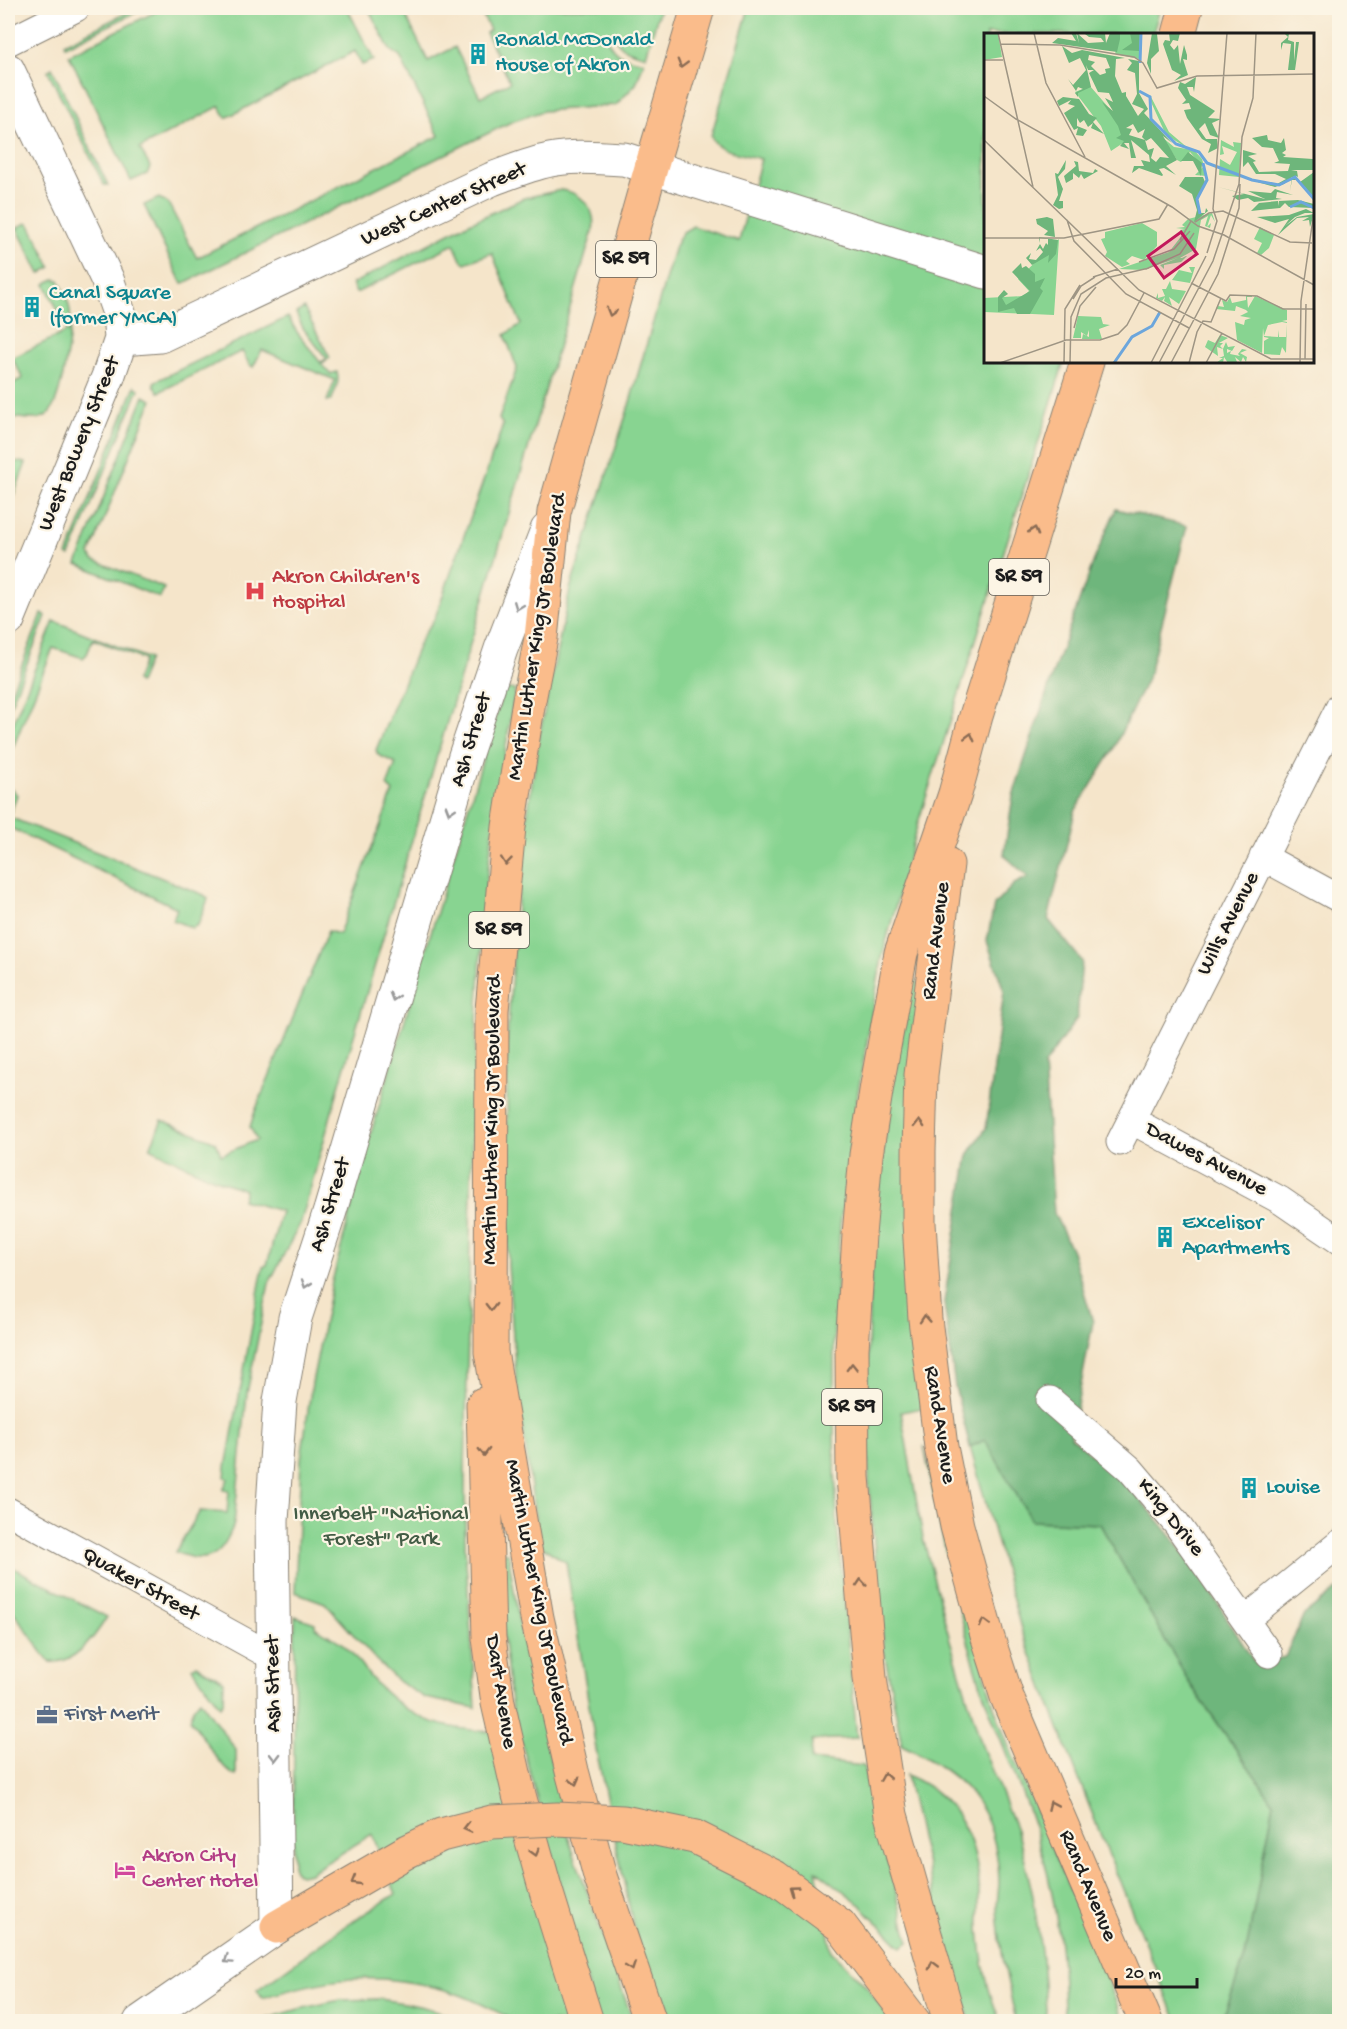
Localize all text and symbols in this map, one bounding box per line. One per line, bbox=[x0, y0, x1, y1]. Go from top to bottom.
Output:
place label: Ronald McDonald House of Akron bbox=[495, 28, 655, 79]
inset map bbox=[984, 33, 1314, 363]
building icon: Ronald McDonald House of Akron bbox=[466, 42, 490, 66]
one-way arrow bbox=[677, 58, 689, 69]
street label: West Center Street bbox=[357, 156, 532, 253]
road number: SR 59 bbox=[596, 241, 656, 277]
place label: Canal Square (former YMCA) bbox=[49, 281, 178, 332]
building icon: Canal Square (former YMCA) bbox=[20, 295, 44, 319]
one-way arrow bbox=[606, 306, 618, 317]
street label: West Bowery Street bbox=[33, 351, 128, 535]
street label: Martin Luther King Jr Boulevard bbox=[502, 490, 574, 782]
one-way arrow bbox=[1026, 526, 1039, 537]
road number: SR 59 bbox=[989, 559, 1049, 595]
place label: Akron Children's Hospital bbox=[272, 565, 420, 616]
hospital icon: Akron Children's Hospital bbox=[243, 579, 267, 603]
one-way arrow bbox=[513, 599, 525, 610]
street label: Ash Street bbox=[445, 688, 499, 790]
one-way arrow bbox=[963, 732, 975, 743]
one-way arrow bbox=[445, 805, 457, 815]
one-way arrow bbox=[500, 856, 513, 865]
street label: Wills Avenue bbox=[1192, 867, 1266, 980]
street label: Rand Avenue bbox=[917, 880, 957, 1001]
road number: SR 59 bbox=[469, 912, 529, 948]
street label: Martin Luther King Jr Boulevard bbox=[477, 973, 509, 1265]
one-way arrow bbox=[389, 991, 401, 1002]
street label: Dawes Avenue bbox=[1139, 1116, 1272, 1203]
one-way arrow bbox=[913, 1120, 926, 1129]
street label: Ash Street bbox=[304, 1153, 358, 1255]
place label: Excelisor Apartments bbox=[1182, 1211, 1290, 1262]
building icon: Excelisor Apartments bbox=[1153, 1225, 1177, 1249]
one-way arrow bbox=[300, 1278, 313, 1289]
one-way arrow bbox=[485, 1303, 497, 1312]
one-way arrow bbox=[919, 1314, 932, 1323]
one-way arrow bbox=[846, 1363, 858, 1372]
street label: Rand Avenue bbox=[917, 1364, 961, 1486]
road number: SR 59 bbox=[822, 1389, 882, 1425]
one-way arrow bbox=[478, 1448, 490, 1457]
street label: Martin Luther King Jr Boulevard bbox=[498, 1457, 579, 1749]
street label: King Drive bbox=[1131, 1474, 1210, 1563]
place label: Louise bbox=[1266, 1475, 1321, 1501]
building icon: Louise bbox=[1237, 1476, 1261, 1500]
park label: Innerbelt "National Forest" Park bbox=[293, 1502, 469, 1553]
street label: Quaker Street bbox=[77, 1542, 205, 1629]
one-way arrow bbox=[855, 1579, 868, 1588]
one-way arrow bbox=[978, 1618, 991, 1628]
street label: Dart Avenue bbox=[478, 1631, 522, 1751]
street label: Ash Street bbox=[260, 1633, 288, 1733]
place label: First Merit bbox=[63, 1702, 160, 1728]
office icon: First Merit bbox=[35, 1703, 59, 1727]
one-way arrow bbox=[268, 1753, 281, 1762]
one-way arrow bbox=[879, 1772, 892, 1782]
one-way arrow bbox=[567, 1775, 580, 1785]
one-way arrow bbox=[1047, 1800, 1059, 1811]
one-way arrow bbox=[462, 1821, 472, 1834]
street label: Rand Avenue bbox=[1052, 1826, 1122, 1946]
place label: Akron City Center Hotel bbox=[142, 1844, 258, 1895]
one-way arrow bbox=[528, 1846, 540, 1857]
hotel icon: Akron City Center Hotel bbox=[113, 1858, 137, 1882]
one-way arrow bbox=[351, 1874, 361, 1885]
one-way arrow bbox=[789, 1886, 800, 1897]
scale bar bbox=[1116, 1951, 1197, 1989]
one-way arrow bbox=[224, 1953, 235, 1964]
one-way arrow bbox=[623, 1961, 636, 1972]
one-way arrow bbox=[928, 1961, 940, 1971]
text: 20 m bbox=[1125, 1964, 1161, 1985]

